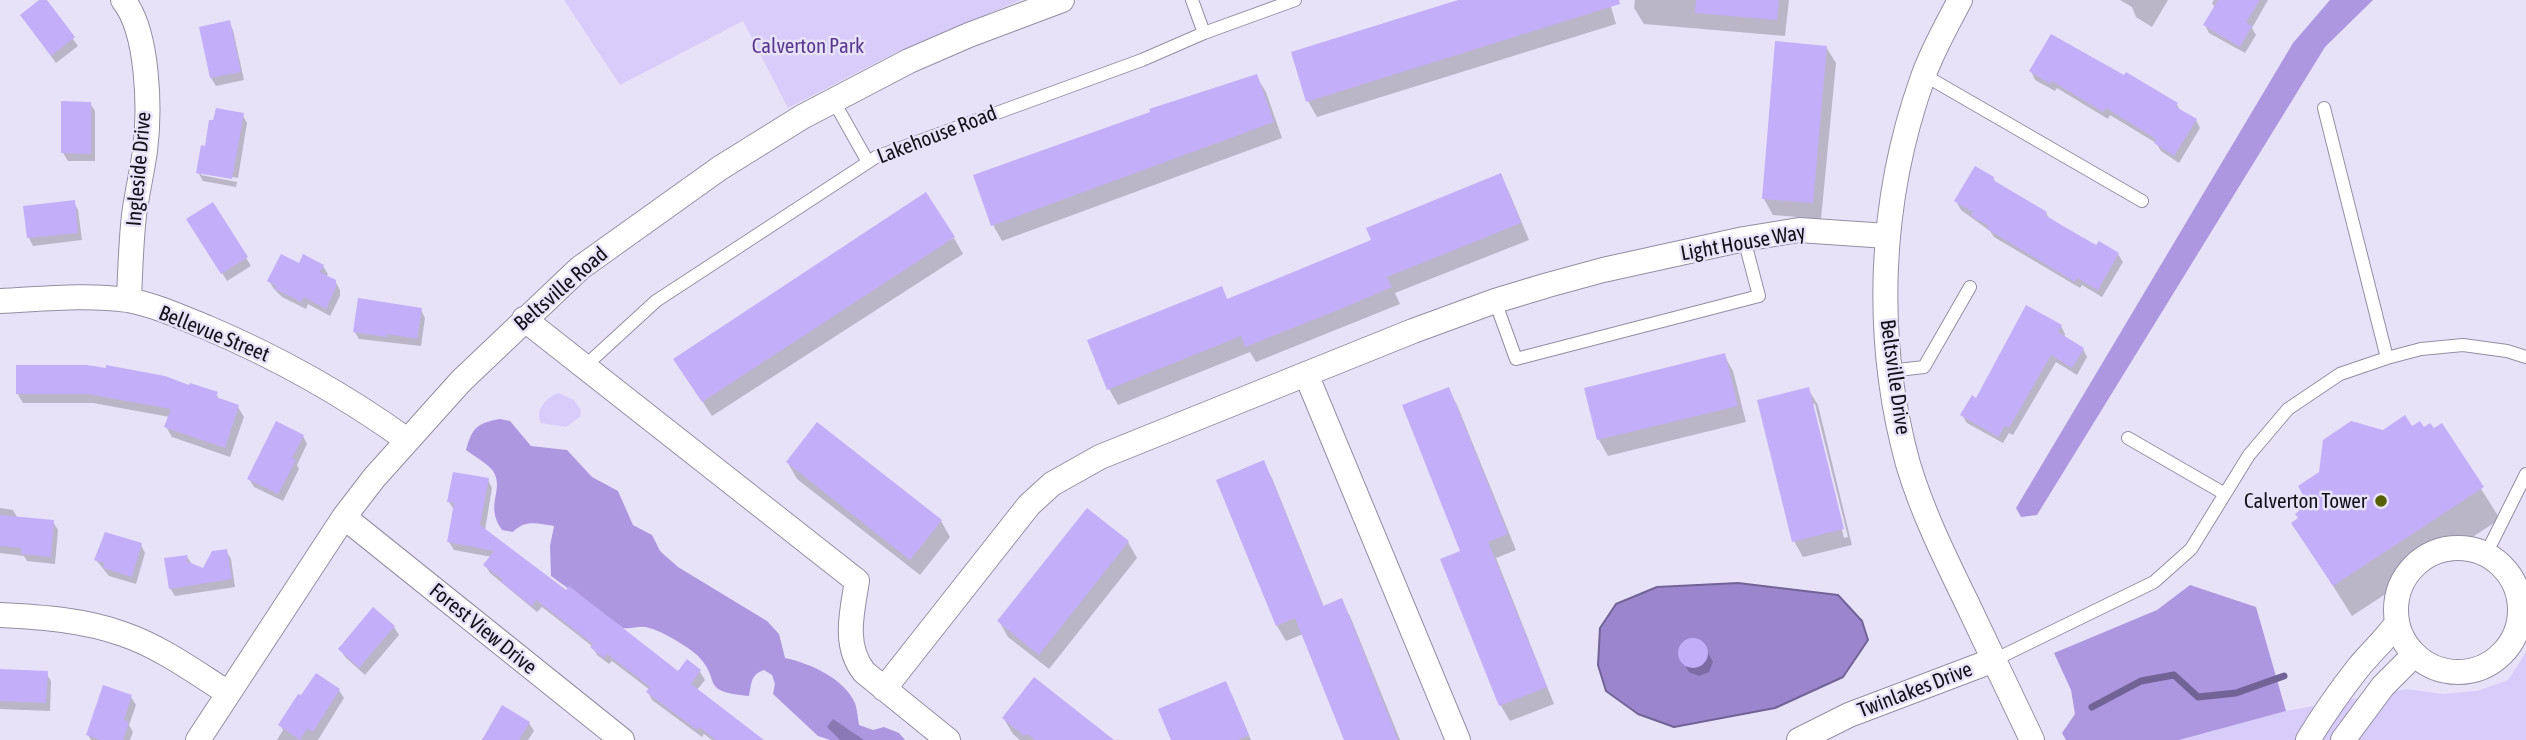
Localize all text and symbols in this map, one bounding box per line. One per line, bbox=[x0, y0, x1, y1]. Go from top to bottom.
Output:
park label: Calverton Park bbox=[752, 33, 864, 59]
street label: Lakehouse Road bbox=[874, 101, 1000, 169]
street label: Ingleside Drive bbox=[121, 111, 157, 227]
street label: Light House Way bbox=[1679, 220, 1807, 266]
street label: Beltsville Road bbox=[509, 242, 613, 336]
street label: Bellevue Street bbox=[155, 300, 273, 368]
street label: Beltsville Drive bbox=[1874, 318, 1916, 436]
place label: Calverton Tower bbox=[2244, 488, 2367, 514]
marker: Calverton Tower bbox=[2373, 493, 2389, 509]
street label: Forest View Drive bbox=[424, 578, 542, 680]
street label: Twinlakes Drive bbox=[1854, 657, 1976, 723]

